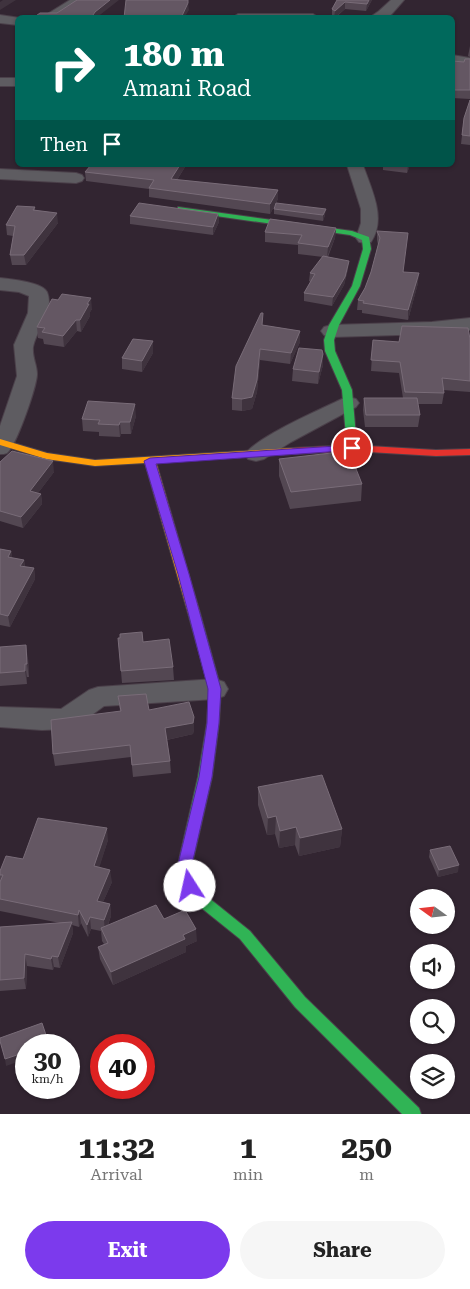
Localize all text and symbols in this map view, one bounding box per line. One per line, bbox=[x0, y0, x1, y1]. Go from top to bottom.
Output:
text: 180 m bbox=[123, 34, 224, 75]
icon: right bbox=[40, 35, 105, 100]
text: Amani Road bbox=[123, 76, 251, 101]
icon: arrive bbox=[98, 130, 126, 158]
text: Then bbox=[40, 133, 88, 156]
pin bbox=[331, 427, 373, 469]
icon: arrive bbox=[338, 434, 366, 462]
position arrow bbox=[163, 859, 215, 911]
north arrow bbox=[410, 889, 455, 934]
map controls bbox=[410, 889, 455, 1099]
button: sound bbox=[410, 944, 455, 989]
button: search bbox=[410, 999, 455, 1044]
speed limit sign: 40 bbox=[90, 1034, 155, 1099]
text: 30 bbox=[33, 1046, 62, 1075]
button: layers bbox=[410, 1054, 455, 1099]
text: km/h bbox=[31, 1072, 64, 1086]
text: 11:32 bbox=[78, 1130, 155, 1165]
text: 1 bbox=[240, 1130, 256, 1165]
text: 250 bbox=[341, 1130, 392, 1165]
text: Arrival bbox=[91, 1165, 143, 1184]
text: min bbox=[233, 1165, 263, 1184]
text: m bbox=[359, 1165, 374, 1184]
button: Exit bbox=[25, 1221, 230, 1279]
button: Share bbox=[240, 1221, 445, 1279]

